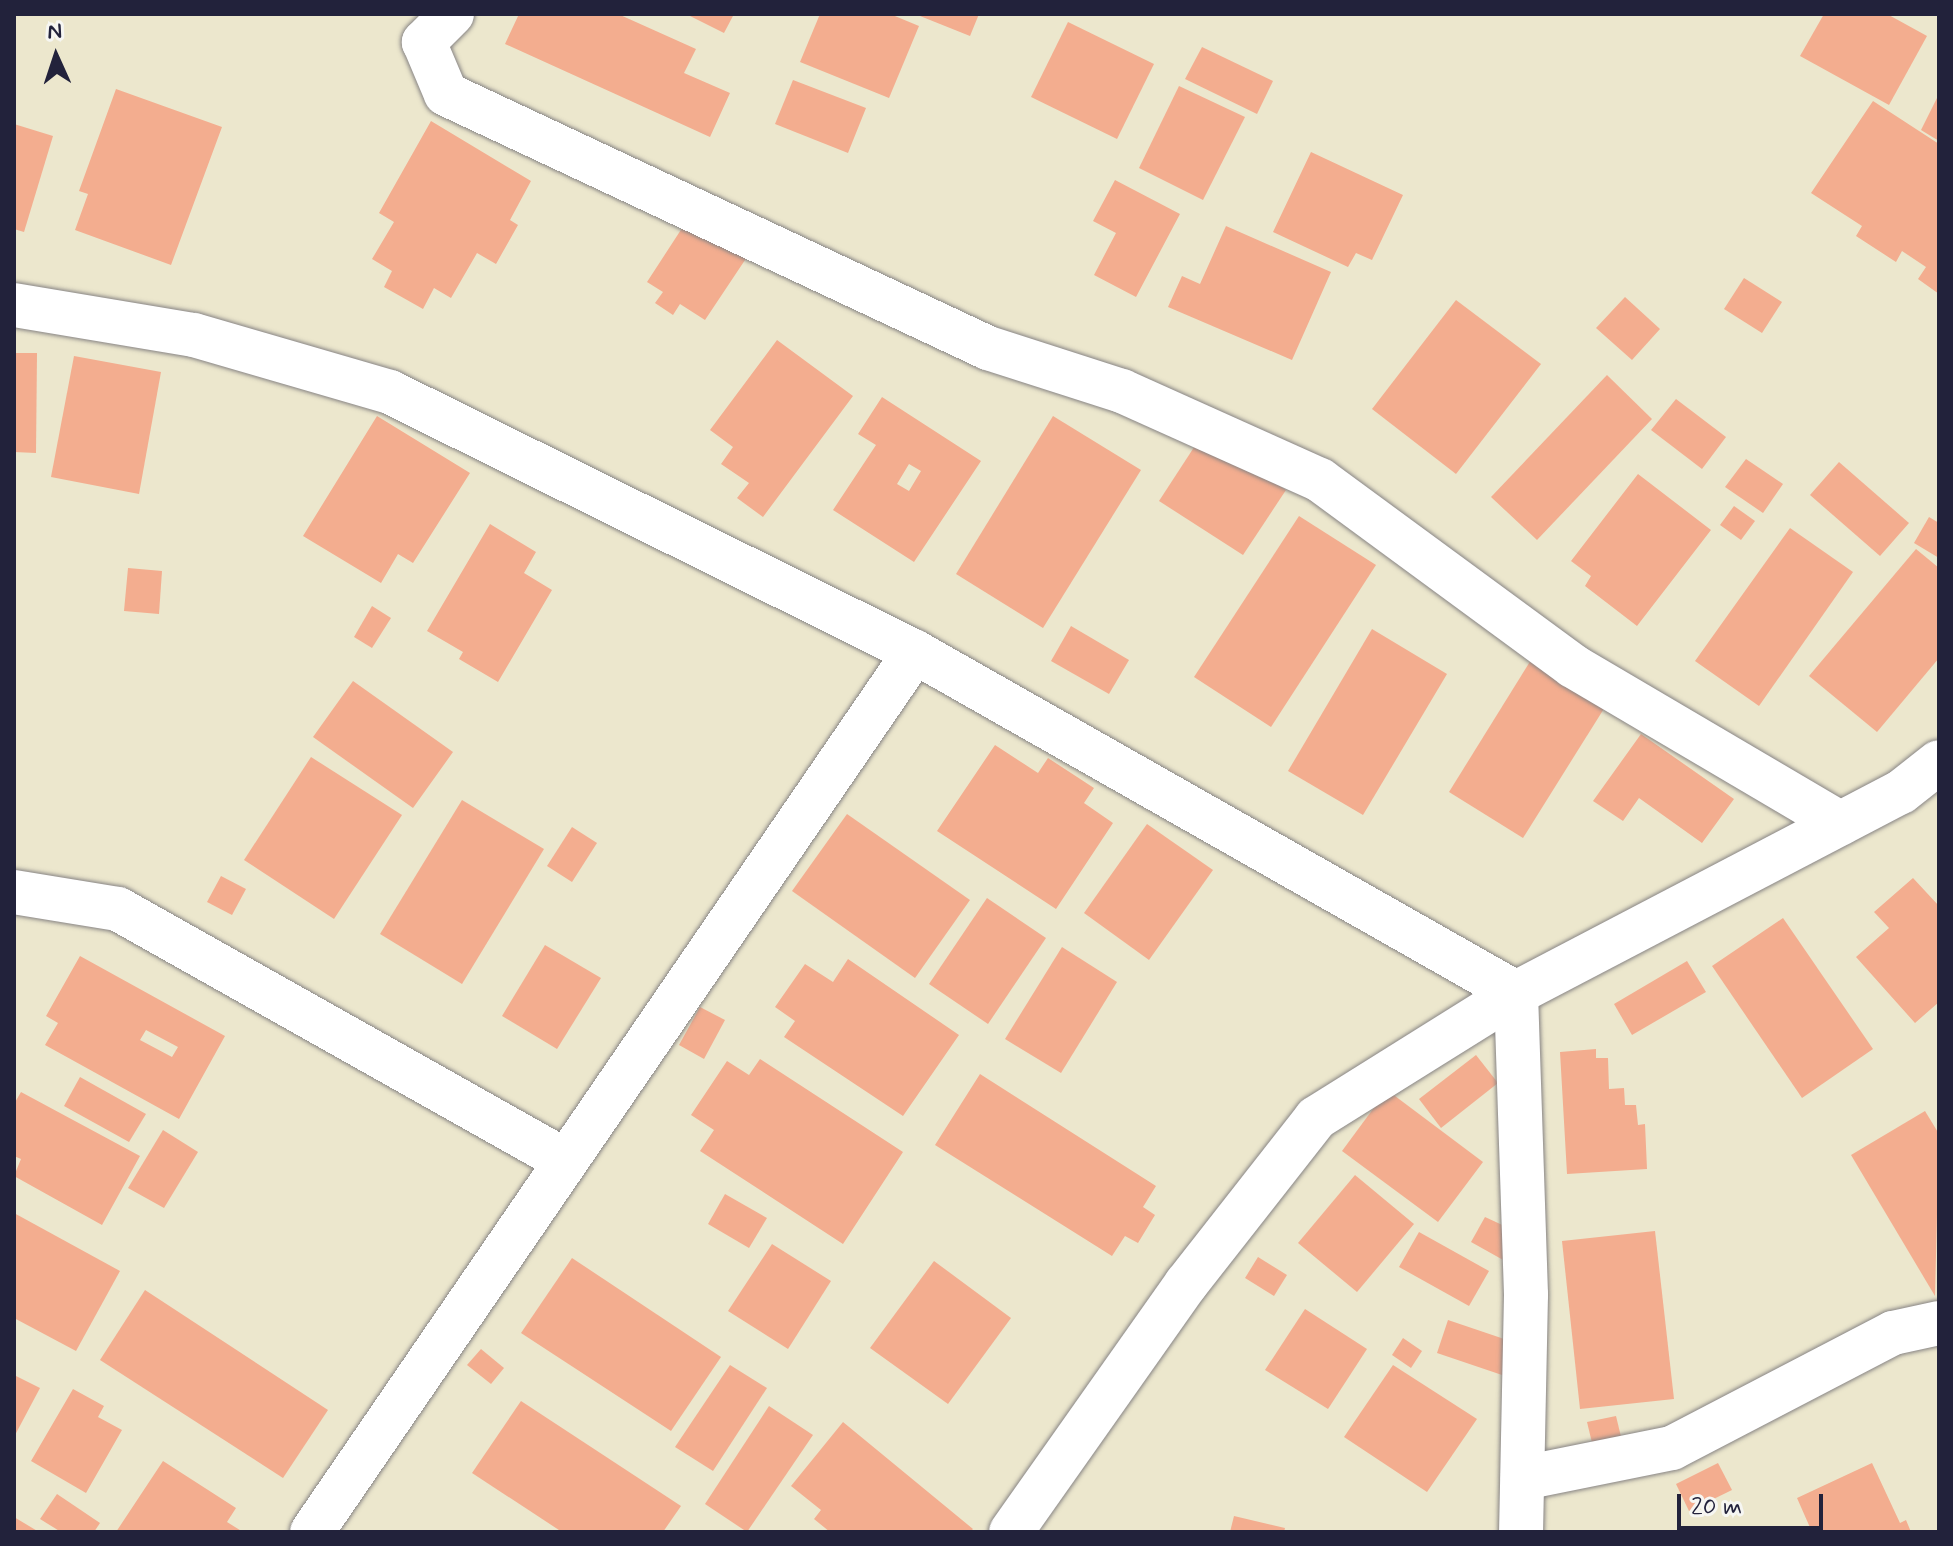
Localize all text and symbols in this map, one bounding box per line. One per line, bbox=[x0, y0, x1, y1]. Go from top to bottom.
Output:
north arrow bbox=[16, 16, 96, 96]
text: N bbox=[47, 18, 63, 46]
scale bar bbox=[1681, 1478, 1827, 1528]
text: 20 m bbox=[1691, 1492, 1742, 1523]

